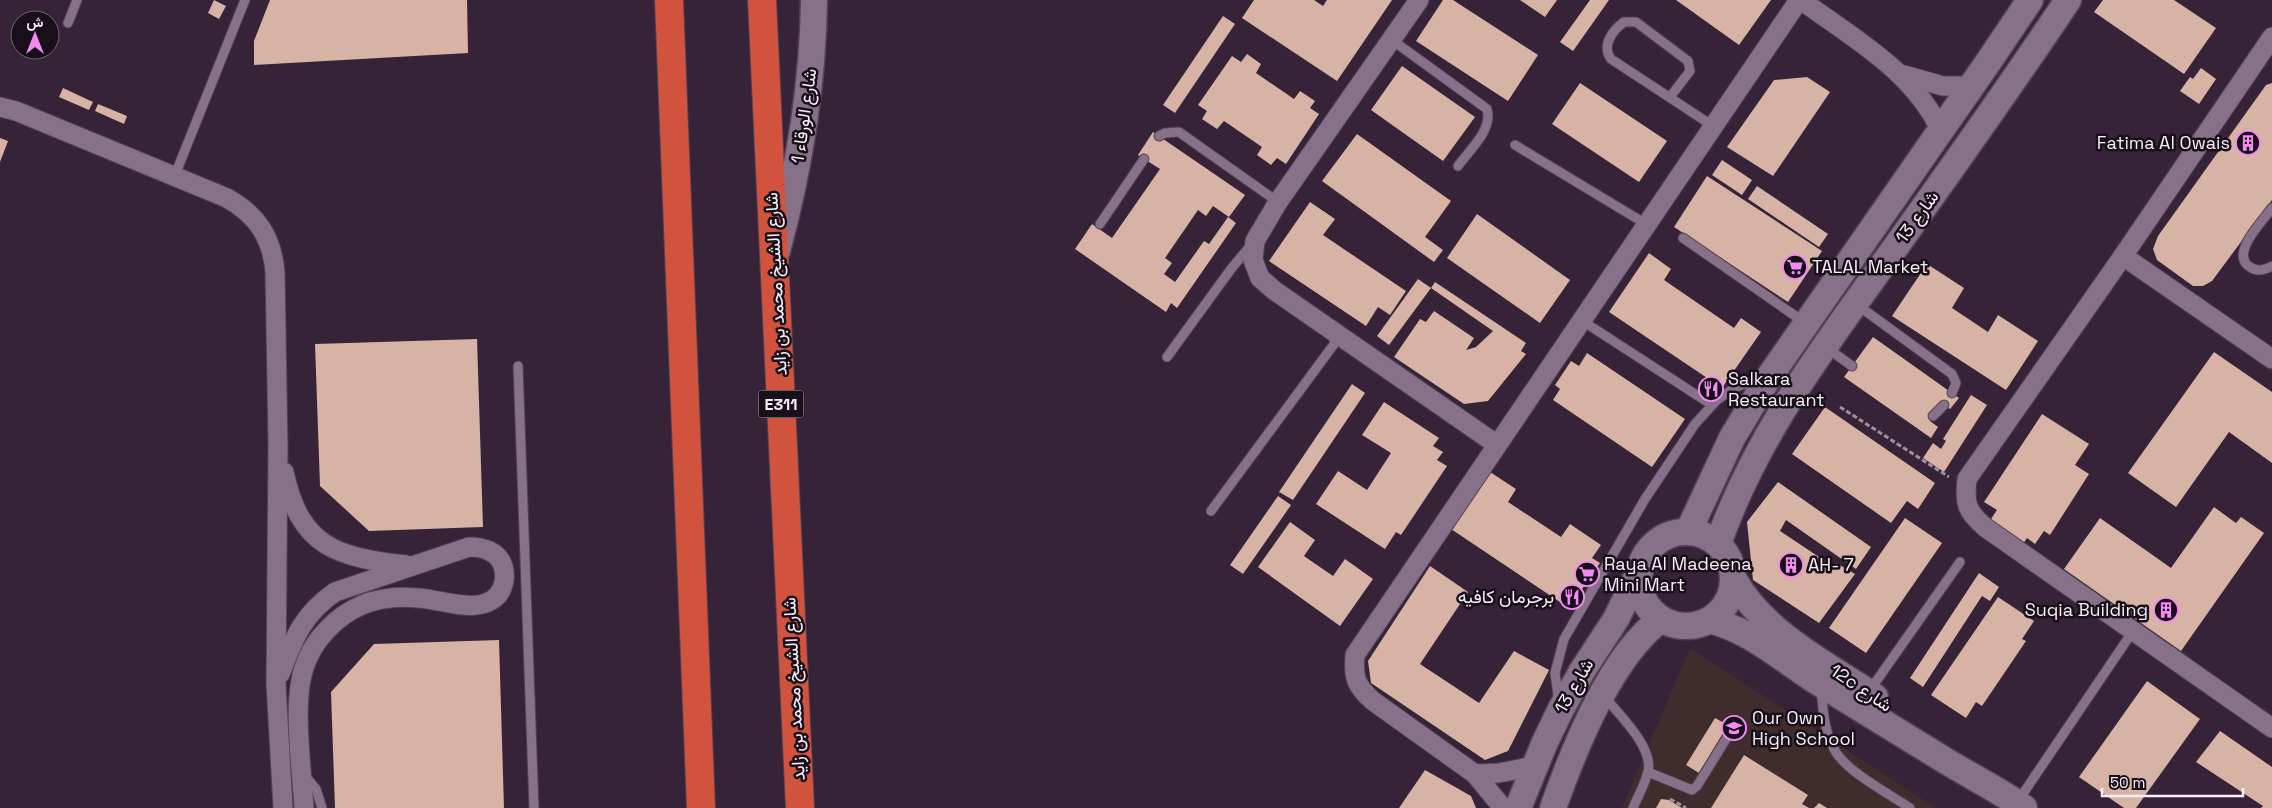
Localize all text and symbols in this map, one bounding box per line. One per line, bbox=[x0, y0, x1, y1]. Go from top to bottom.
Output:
north arrow bbox=[10, 10, 60, 60]
text: ش bbox=[27, 13, 44, 31]
street label: شارع الورقاء 1 bbox=[785, 67, 823, 165]
building icon: Fatima Al Owais bbox=[2235, 130, 2261, 156]
place label: Fatima Al Owais bbox=[2097, 131, 2230, 154]
street label: شارع 13 bbox=[1890, 186, 1944, 248]
street label: شارع الشيخ محمد بن زايد bbox=[759, 192, 793, 376]
supermarket icon: TALAL Market bbox=[1782, 254, 1808, 280]
place label: TALAL Market bbox=[1812, 255, 1928, 278]
place label: Salkara Restaurant bbox=[1728, 367, 1825, 411]
restaurant icon: Salkara Restaurant bbox=[1698, 376, 1724, 402]
road number: E311 bbox=[758, 390, 804, 418]
place label: Raya Al Madeena Mini Mart bbox=[1604, 552, 1752, 596]
building icon: AH- 7 bbox=[1778, 552, 1804, 578]
place label: AH- 7 bbox=[1808, 553, 1854, 576]
supermarket icon: Raya Al Madeena Mini Mart bbox=[1574, 561, 1600, 587]
restaurant icon: برجرمان كافيه bbox=[1559, 584, 1585, 610]
place label: برجرمان كافيه bbox=[1458, 585, 1554, 608]
street label: شارع الشيخ محمد بن زايد bbox=[777, 597, 811, 781]
building icon: Suqia Building bbox=[2153, 597, 2179, 623]
place label: Suqia Building bbox=[2025, 598, 2148, 621]
street label: شارع 13 bbox=[1549, 654, 1599, 718]
street label: 12c شارع bbox=[1825, 658, 1897, 718]
place label: Our Own High School bbox=[1752, 706, 1855, 750]
school or university icon: Our Own High School bbox=[1721, 715, 1747, 741]
scale bar bbox=[2102, 766, 2243, 798]
text: 50 m bbox=[2110, 773, 2145, 792]

